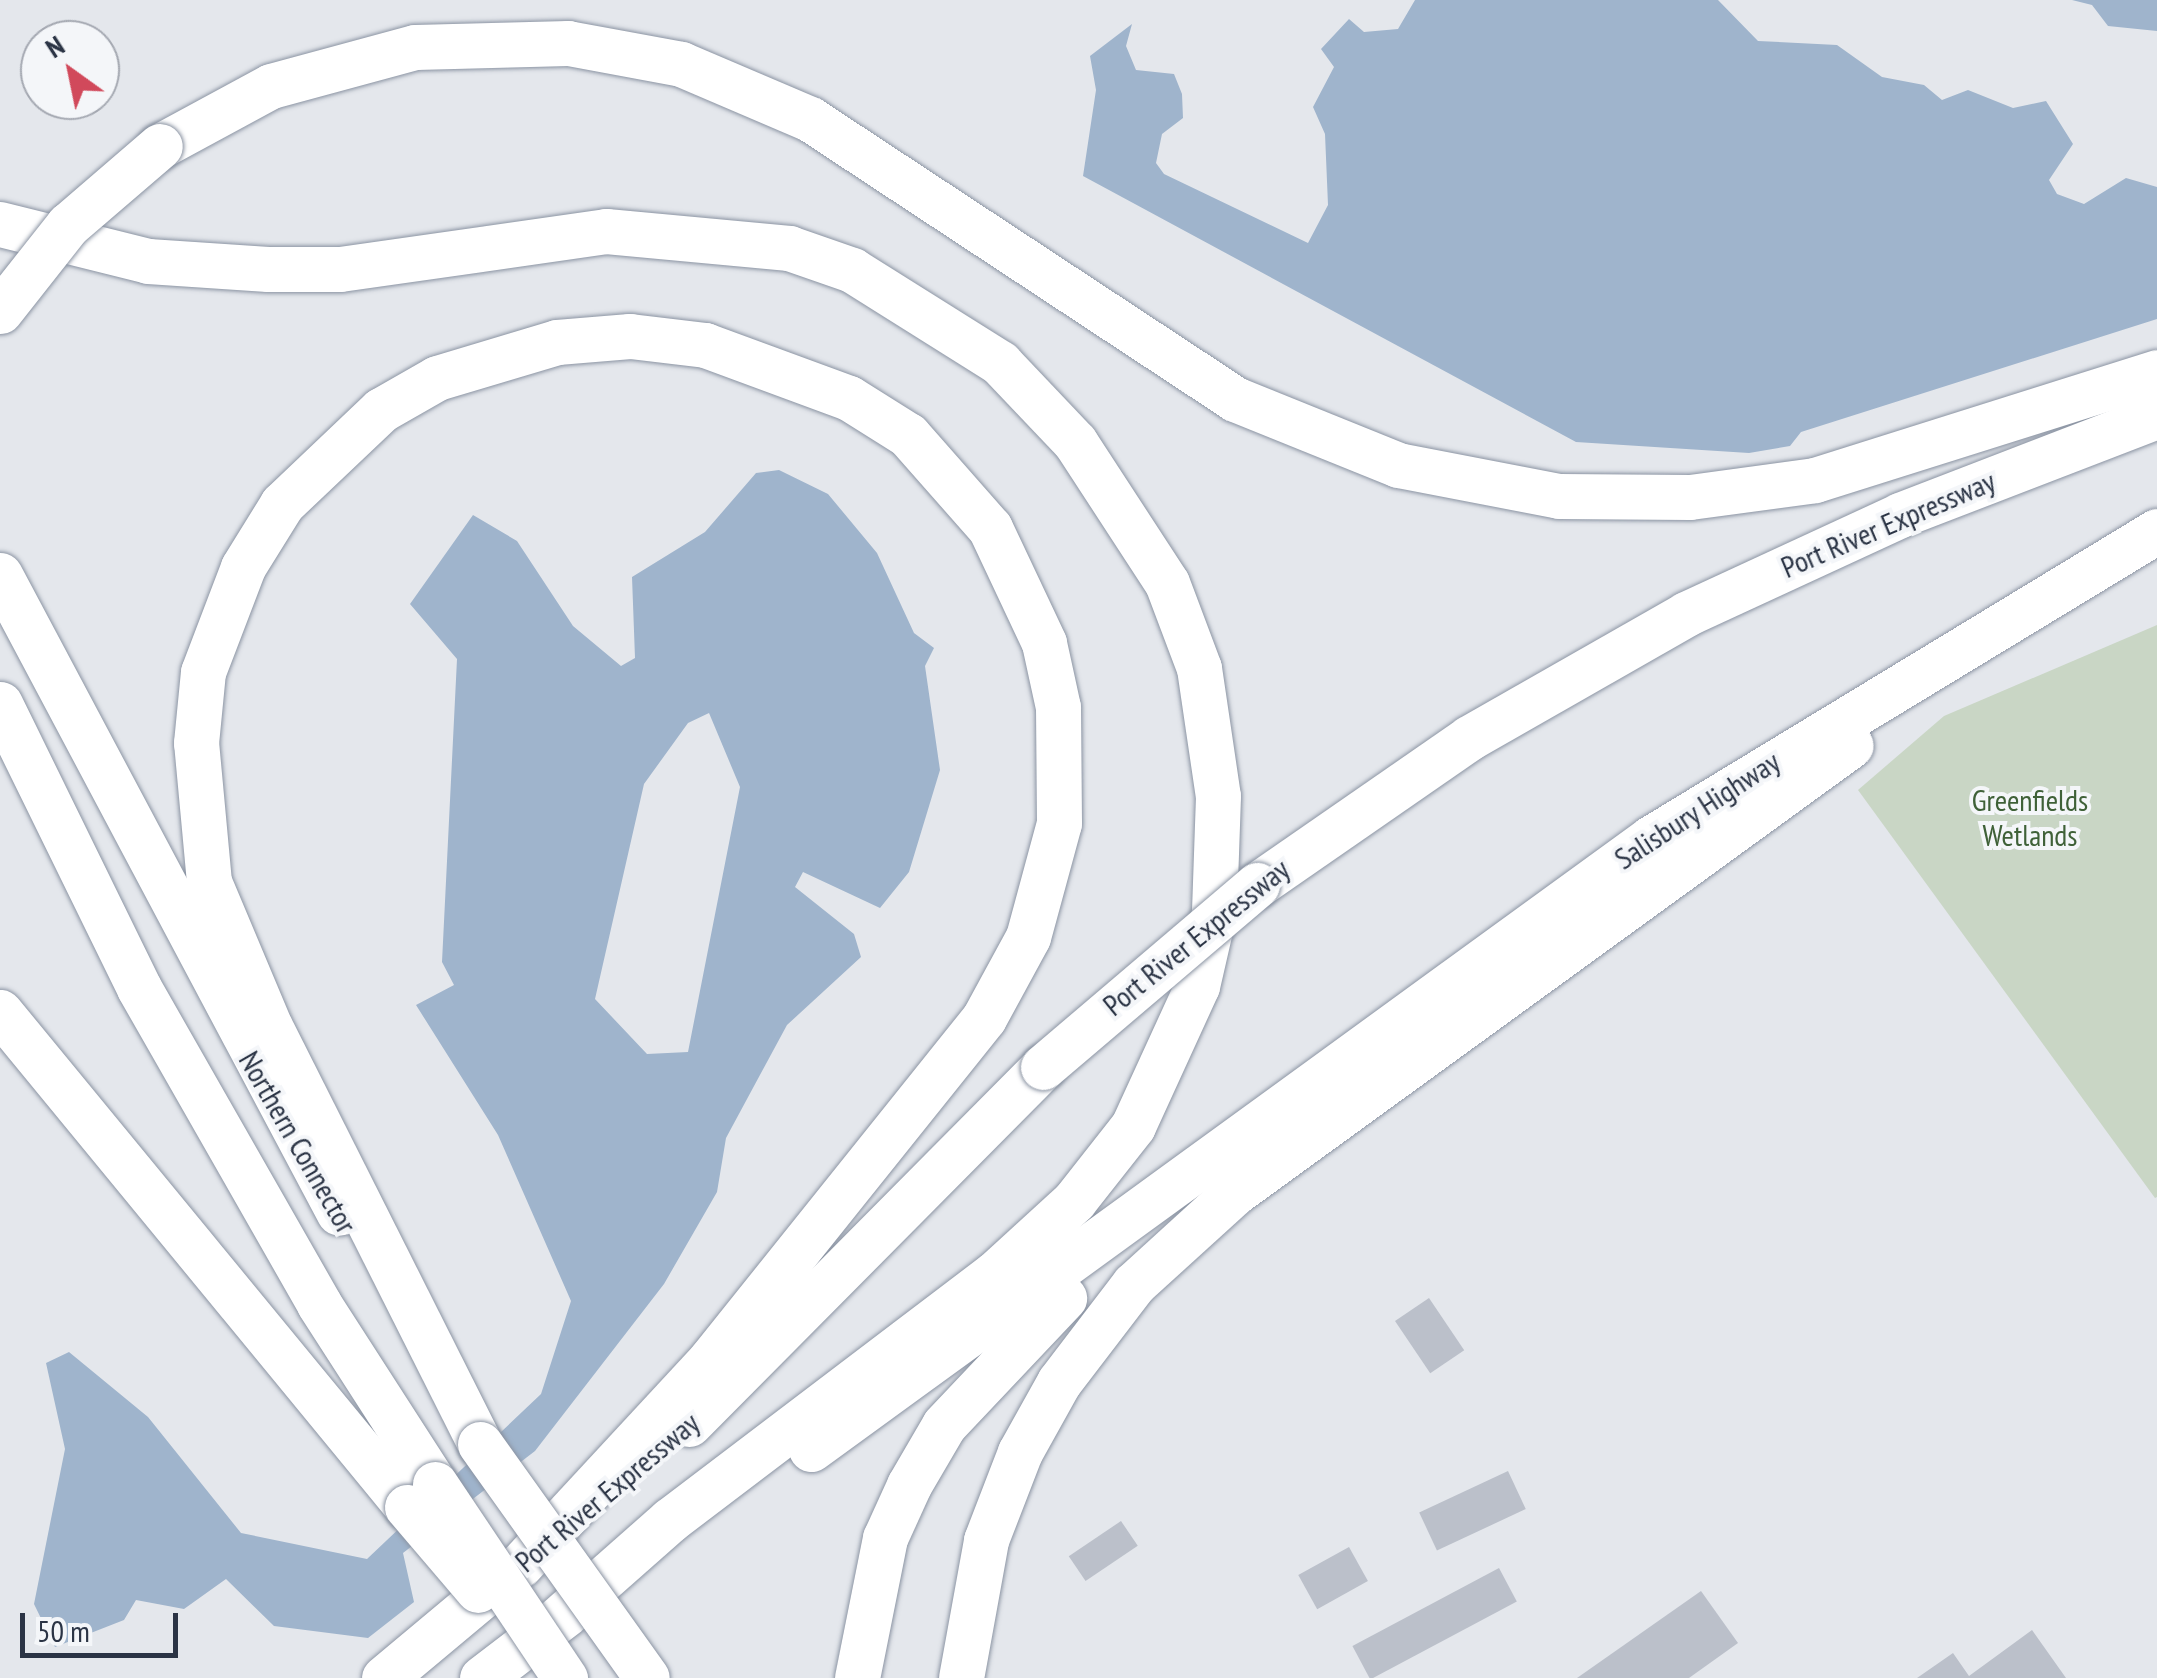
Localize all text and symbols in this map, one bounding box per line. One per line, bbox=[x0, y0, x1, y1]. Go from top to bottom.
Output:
north arrow bbox=[20, 20, 120, 120]
text: N bbox=[38, 26, 71, 66]
street label: Port River Expressway bbox=[1776, 463, 2000, 585]
street label: Salisbury Highway bbox=[1607, 743, 1787, 877]
park label: Greenfields Wetlands bbox=[1972, 782, 2088, 852]
street label: Port River Expressway bbox=[1096, 851, 1296, 1023]
street label: Northern Connector bbox=[231, 1045, 365, 1239]
street label: Port River Expressway bbox=[508, 1405, 706, 1579]
scale bar bbox=[25, 1593, 182, 1655]
text: 50 m bbox=[37, 1611, 90, 1650]

